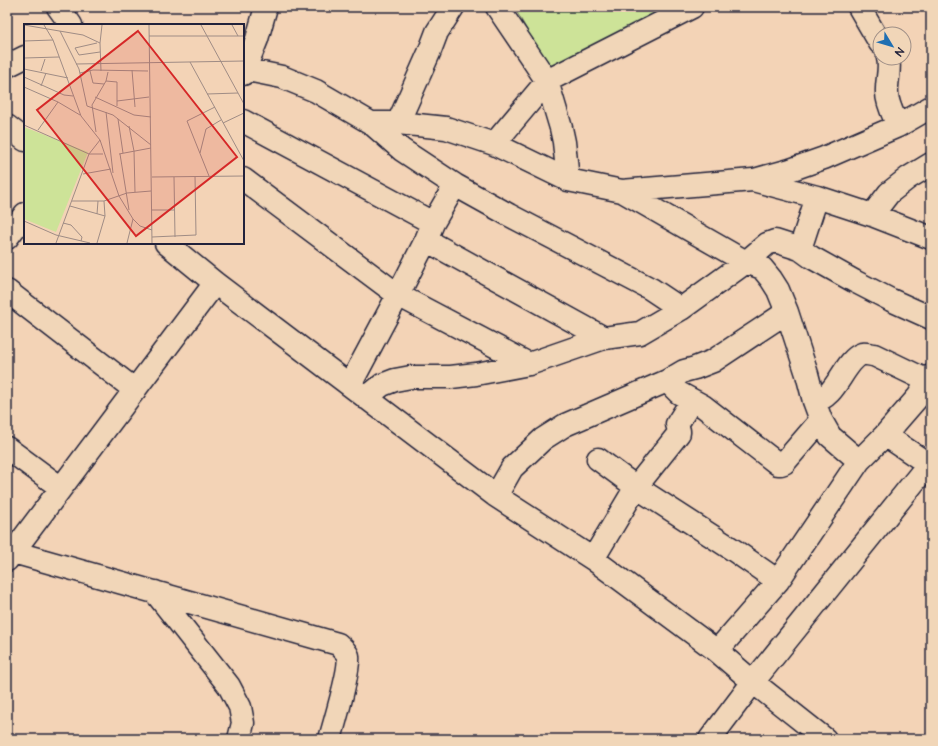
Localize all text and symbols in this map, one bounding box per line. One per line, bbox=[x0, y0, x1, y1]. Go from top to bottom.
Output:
inset map bbox=[24, 24, 244, 244]
north arrow bbox=[872, 26, 912, 66]
text: N bbox=[891, 45, 908, 59]

